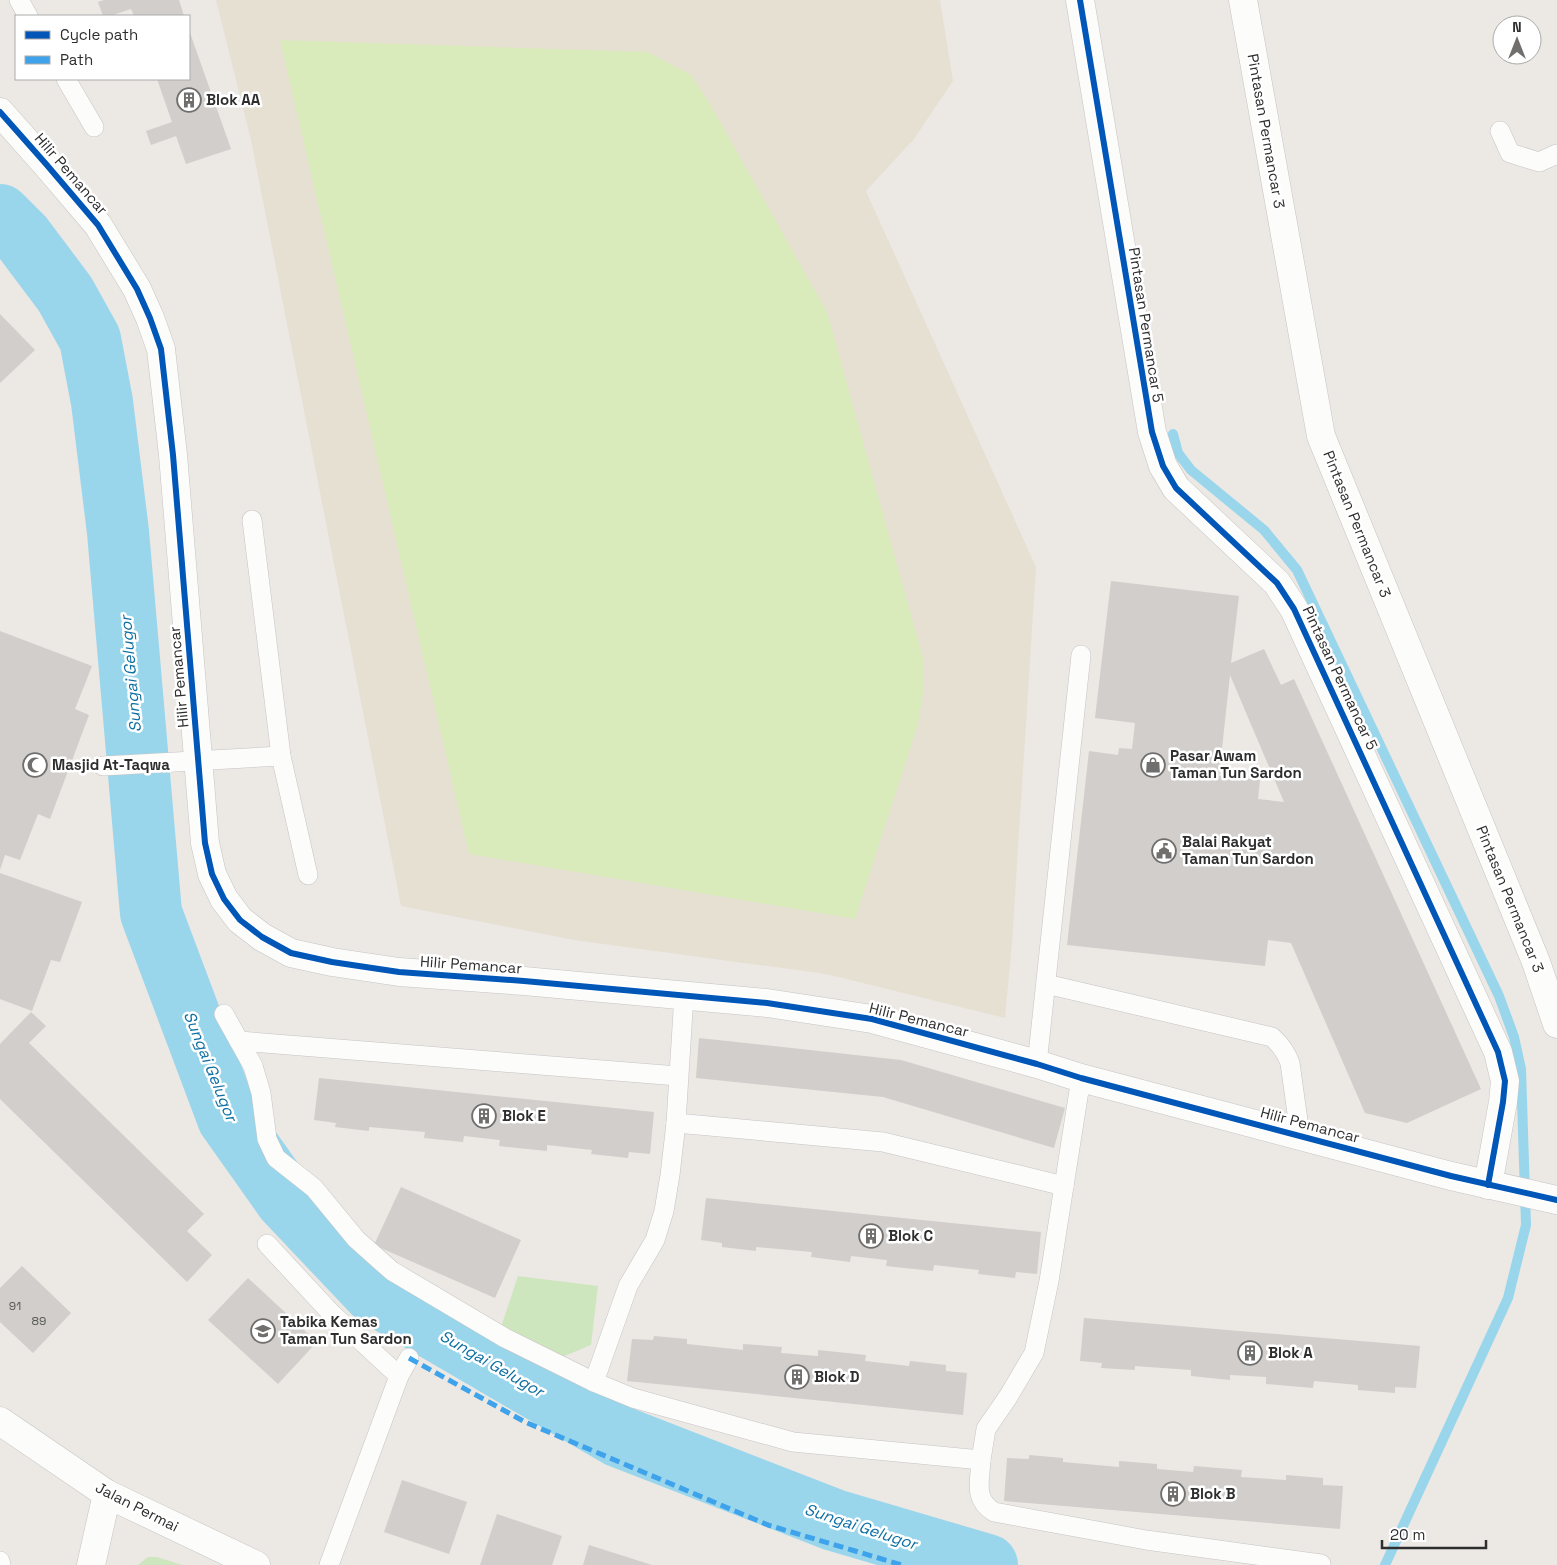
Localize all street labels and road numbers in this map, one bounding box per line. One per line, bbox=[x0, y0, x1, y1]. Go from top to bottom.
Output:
street label: Pintasan Permancar 3 bbox=[1244, 52, 1289, 210]
street label: Hilir Pemancar bbox=[31, 129, 112, 219]
street label: Pintasan Permancar 5 bbox=[1125, 246, 1168, 404]
street label: Pintasan Permancar 3 bbox=[1319, 448, 1396, 600]
street label: Pintasan Permancar 5 bbox=[1299, 603, 1382, 753]
street label: Hilir Pemancar bbox=[165, 625, 192, 729]
street label: Pintasan Permancar 3 bbox=[1472, 823, 1549, 975]
street label: Hilir Pemancar bbox=[419, 951, 523, 978]
street label: Hilir Pemancar bbox=[867, 998, 971, 1041]
street label: Hilir Pemancar bbox=[1258, 1102, 1362, 1147]
street label: Jalan Permai bbox=[92, 1477, 182, 1536]

